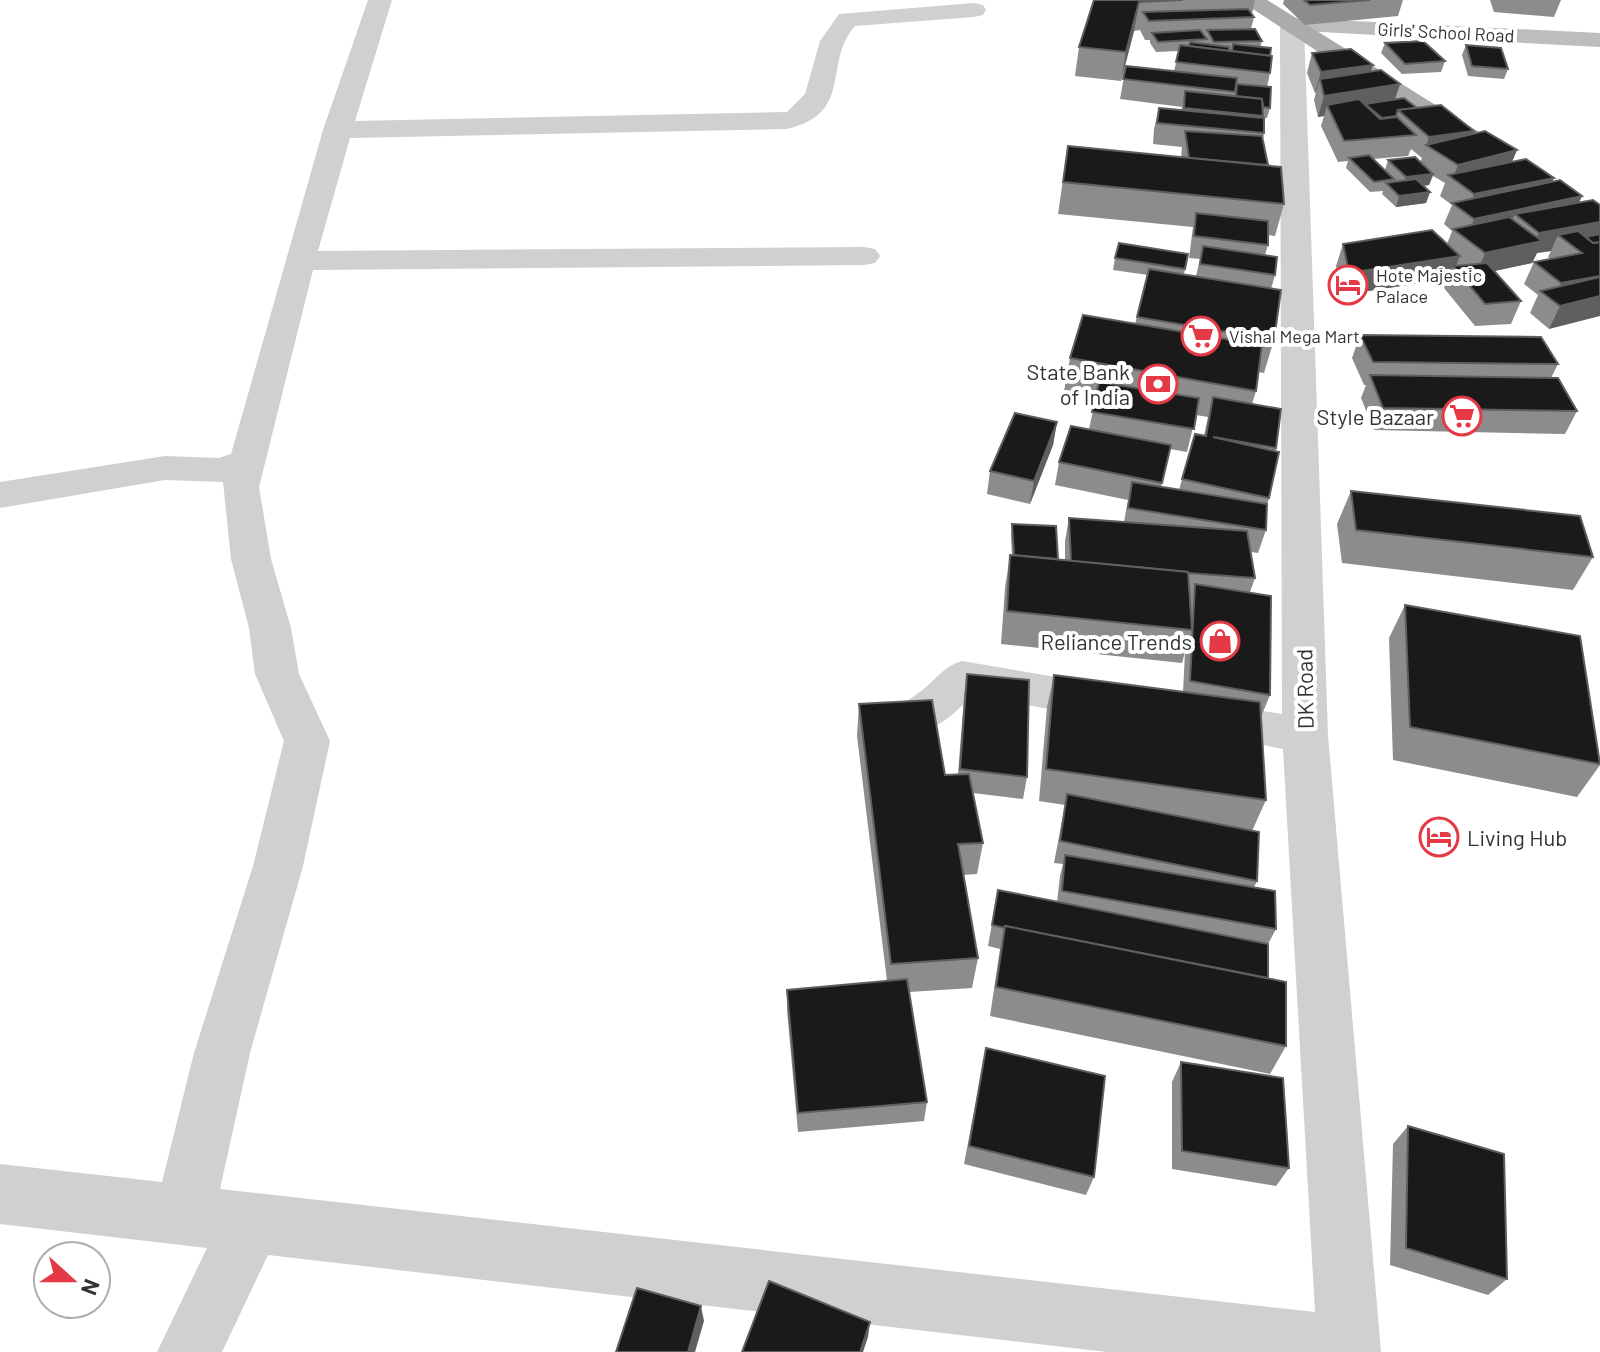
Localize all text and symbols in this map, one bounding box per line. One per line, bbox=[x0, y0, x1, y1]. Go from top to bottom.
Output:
street label: Girls' School Road bbox=[1377, 17, 1515, 47]
hotel icon: Hote Majestic Palace bbox=[1327, 264, 1369, 306]
place label: Hote Majestic Palace bbox=[1376, 264, 1482, 307]
supermarket icon: Vishal Mega Mart bbox=[1180, 315, 1222, 357]
place label: Vishal Mega Mart bbox=[1229, 325, 1360, 347]
place label: State Bank of India bbox=[1026, 358, 1130, 409]
bank icon: State Bank of India bbox=[1137, 363, 1179, 405]
supermarket icon: Style Bazaar bbox=[1441, 395, 1483, 437]
place label: Style Bazaar bbox=[1317, 403, 1434, 429]
shop icon: Reliance Trends bbox=[1199, 620, 1241, 662]
place label: Reliance Trends bbox=[1040, 628, 1192, 654]
street label: DK Road bbox=[1290, 649, 1318, 729]
hotel icon: Living Hub bbox=[1418, 816, 1460, 858]
place label: Living Hub bbox=[1467, 824, 1567, 850]
north arrow bbox=[32, 1240, 112, 1320]
text: N bbox=[77, 1276, 106, 1299]

